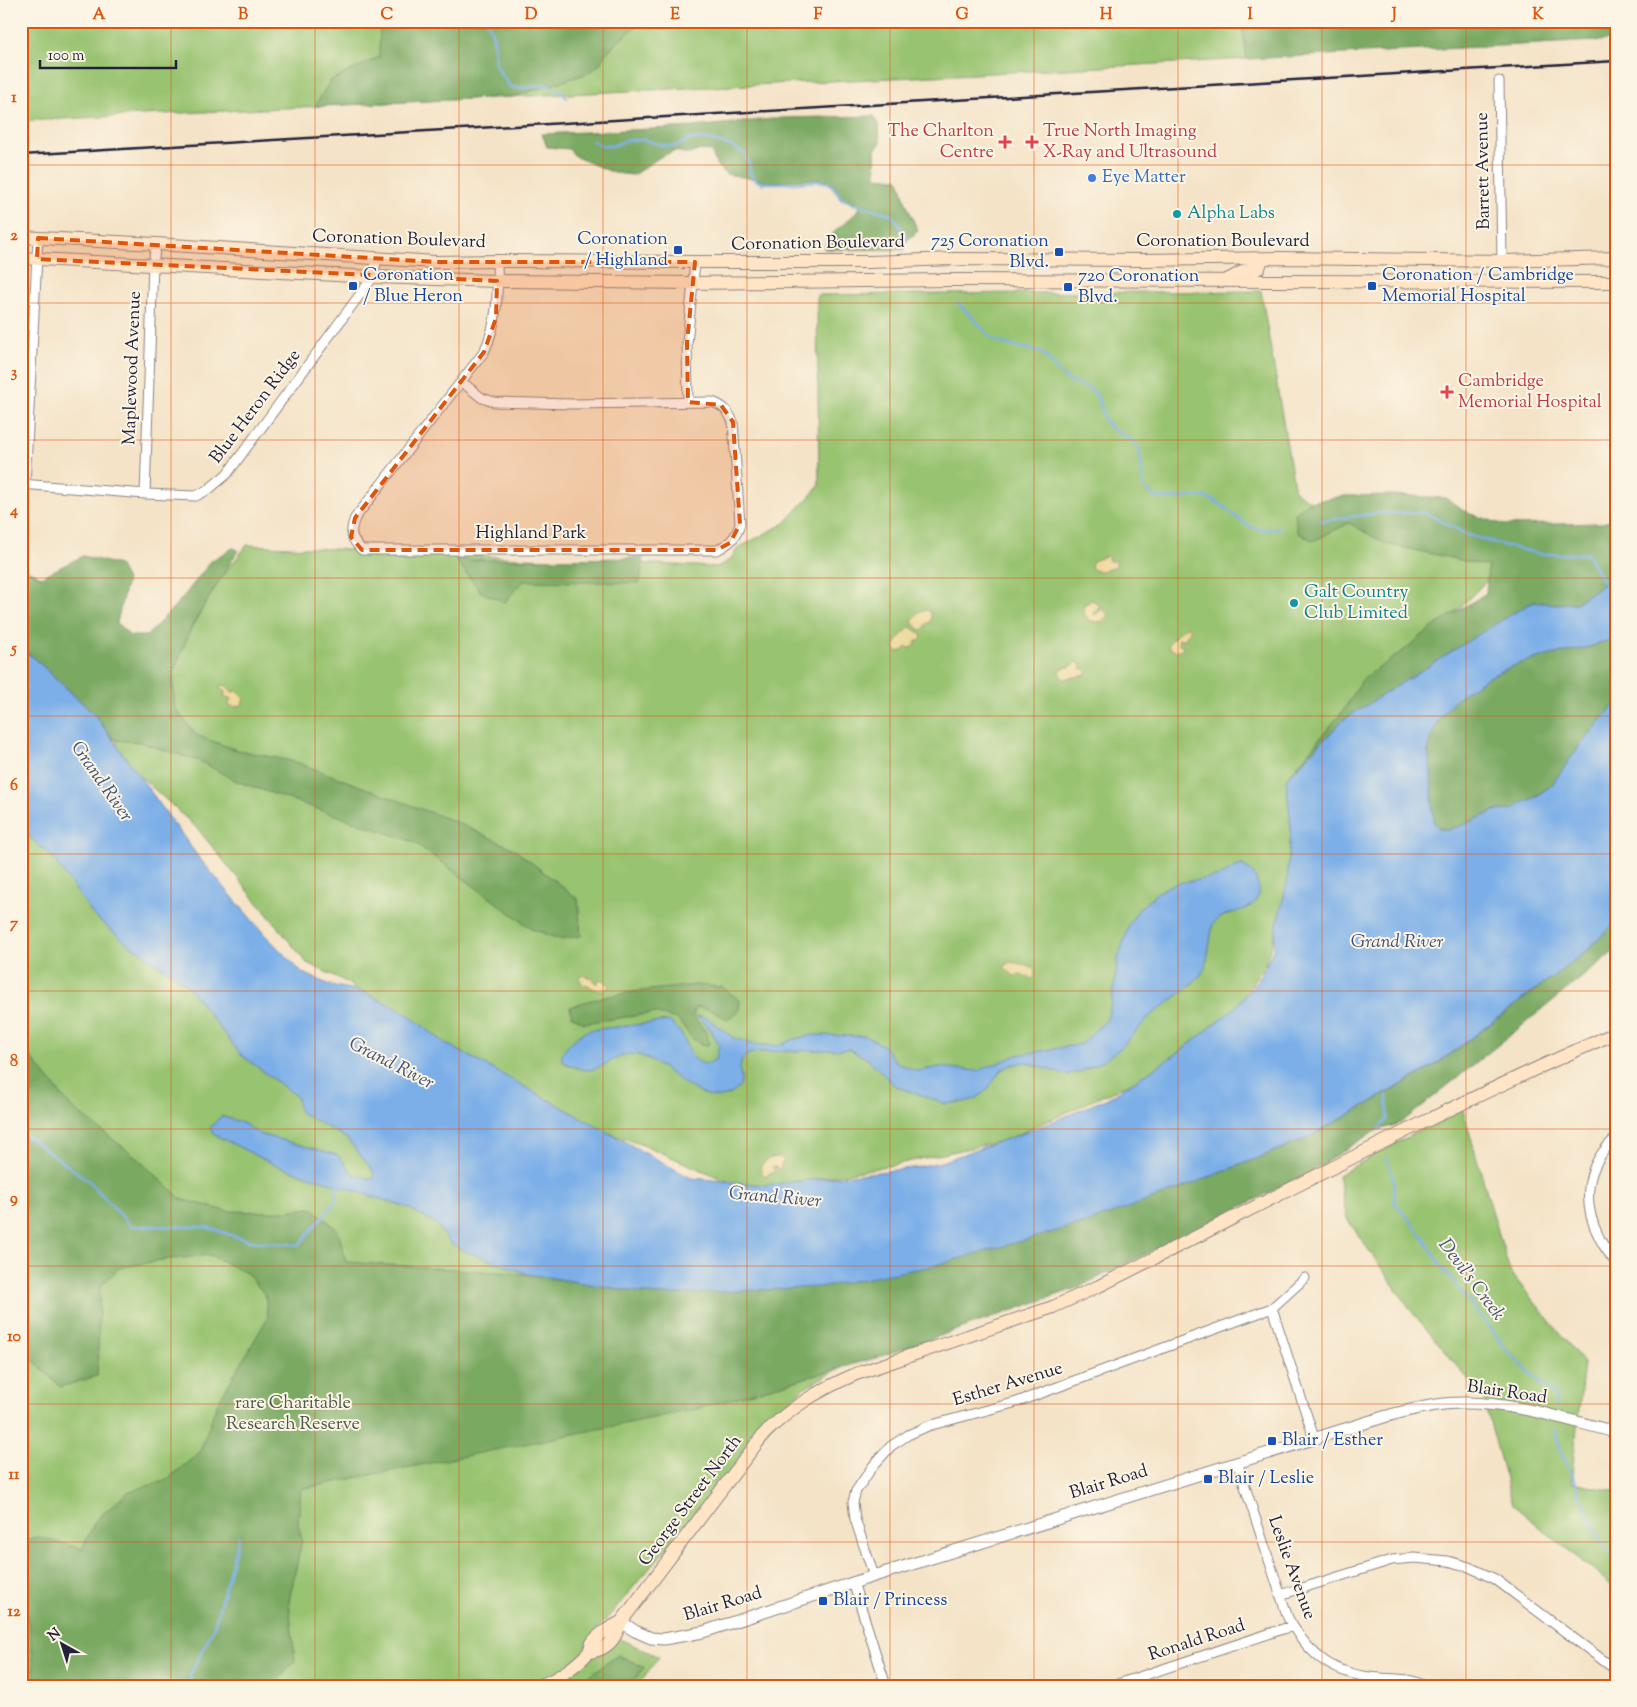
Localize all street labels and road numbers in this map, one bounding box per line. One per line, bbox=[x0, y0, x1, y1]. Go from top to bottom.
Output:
street label: Barrett Avenue bbox=[1470, 112, 1498, 230]
street label: Coronation Boulevard bbox=[312, 224, 486, 256]
street label: Coronation Boulevard bbox=[731, 229, 905, 259]
street label: Coronation Boulevard bbox=[1136, 229, 1310, 255]
street label: Maplewood Avenue bbox=[117, 290, 149, 446]
street label: Blue Heron Ridge bbox=[204, 344, 308, 470]
street label: Highland Park bbox=[476, 521, 587, 547]
street label: Esther Avenue bbox=[950, 1356, 1066, 1414]
street label: Blair Road bbox=[1465, 1375, 1549, 1411]
street label: George Street North bbox=[633, 1430, 749, 1572]
street label: Blair Road bbox=[1067, 1459, 1151, 1507]
street label: Leslie Avenue bbox=[1260, 1512, 1322, 1624]
street label: Blair Road bbox=[681, 1581, 765, 1629]
street label: Ronald Road bbox=[1145, 1613, 1249, 1669]

